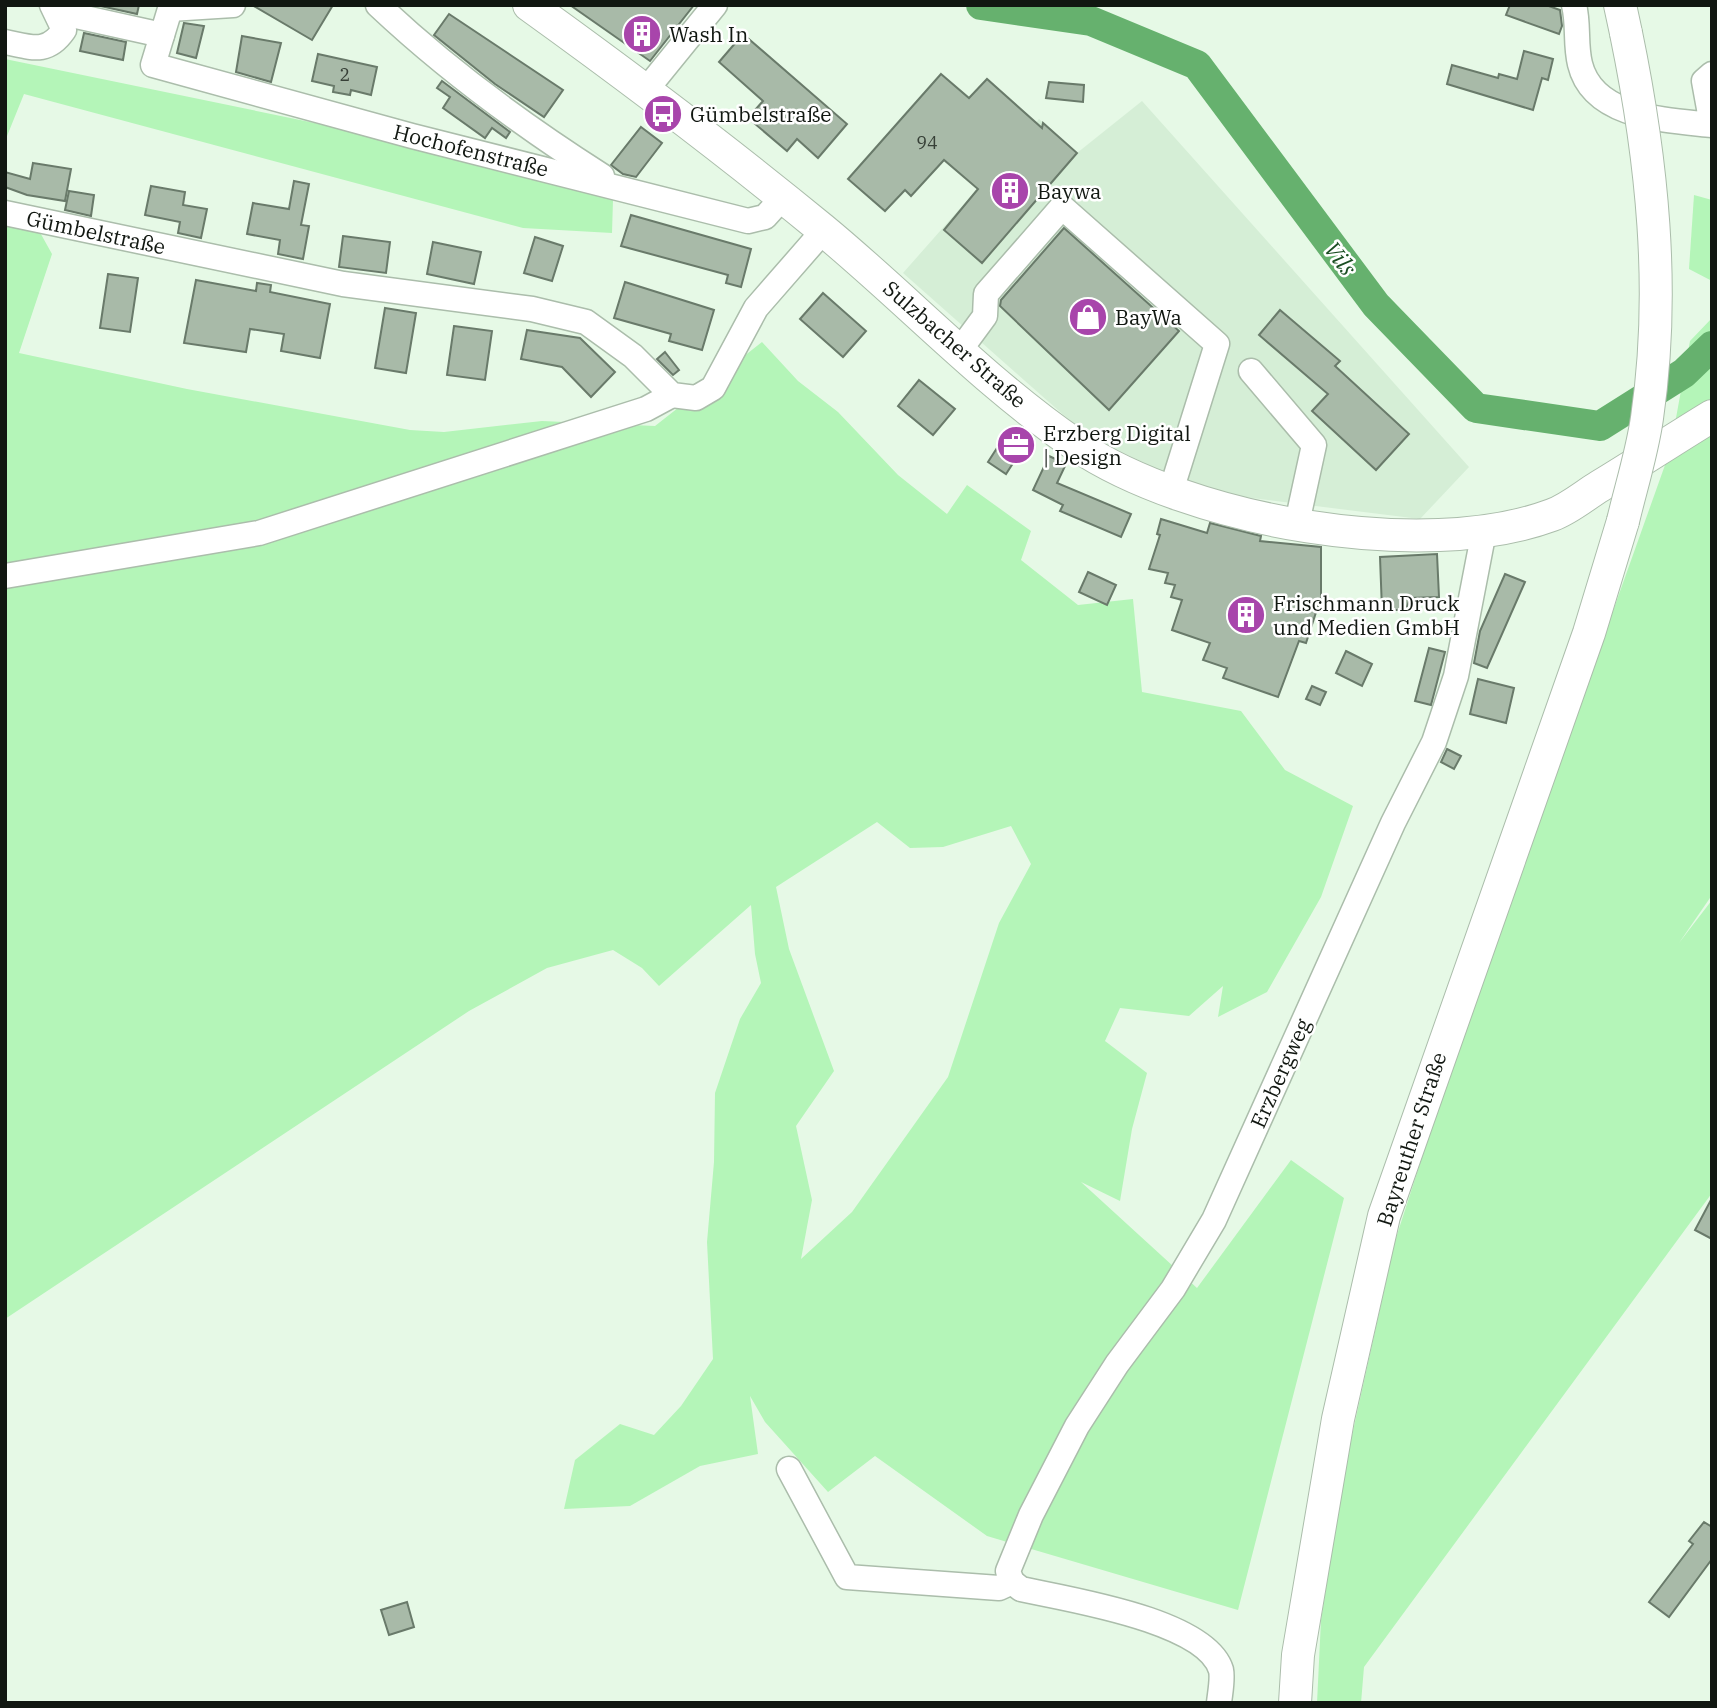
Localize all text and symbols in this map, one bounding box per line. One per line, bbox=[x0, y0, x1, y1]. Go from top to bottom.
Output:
building icon: Wash In bbox=[621, 13, 663, 55]
place label: Wash In bbox=[669, 20, 748, 48]
house number: 2 bbox=[340, 63, 350, 86]
bus stop icon: Gümbelstraße bbox=[642, 93, 684, 135]
place label: Gümbelstraße bbox=[690, 100, 831, 128]
street label: Hochofenstraße bbox=[390, 117, 552, 183]
house number: 94 bbox=[916, 131, 938, 154]
building icon: Baywa bbox=[989, 170, 1031, 212]
place label: Baywa bbox=[1037, 177, 1102, 205]
street label: Gümbelstraße bbox=[24, 204, 168, 260]
water label: Vils bbox=[1318, 235, 1364, 282]
street label: Sulzbacher Straße bbox=[877, 274, 1033, 414]
shop icon: BayWa bbox=[1067, 296, 1109, 338]
place label: BayWa bbox=[1115, 303, 1182, 331]
place label: Erzberg Digital | Design bbox=[1043, 419, 1191, 471]
office icon: Erzberg Digital | Design bbox=[995, 424, 1037, 466]
place label: Frischmann Druck und Medien GmbH bbox=[1273, 589, 1460, 641]
building icon: Frischmann Druck und Medien GmbH bbox=[1225, 594, 1267, 636]
street label: Erzbergweg bbox=[1243, 1013, 1317, 1132]
street label: Bayreuther Straße bbox=[1370, 1048, 1452, 1230]

